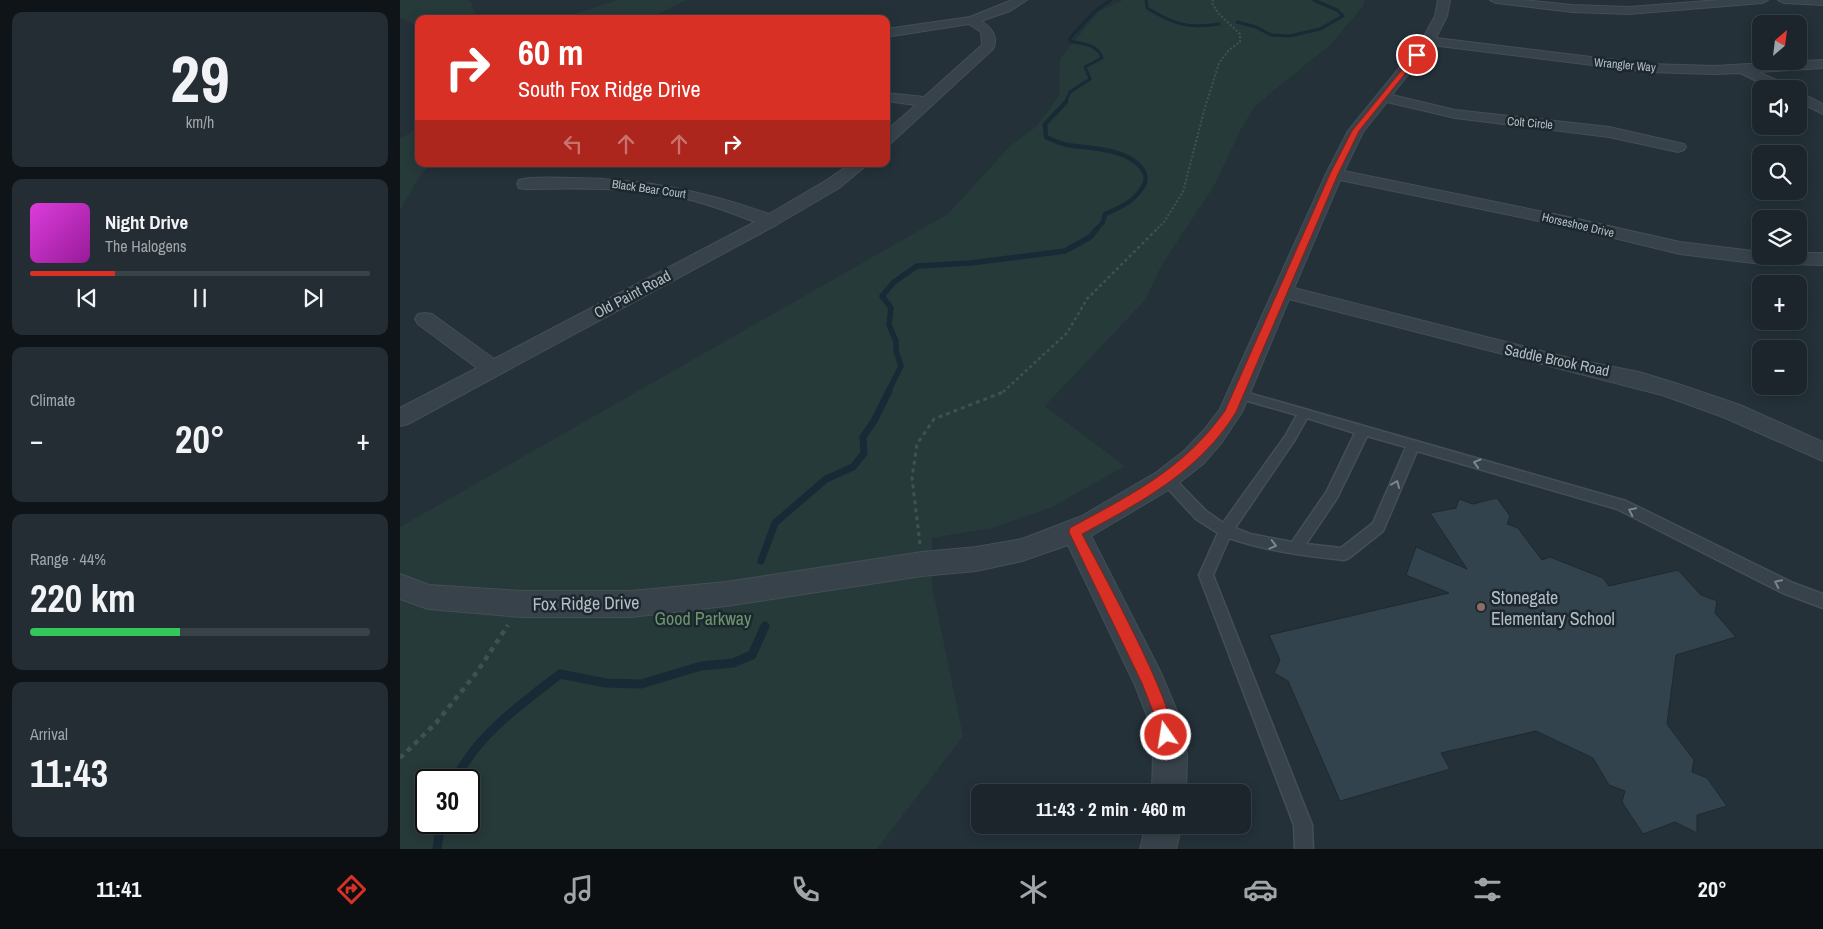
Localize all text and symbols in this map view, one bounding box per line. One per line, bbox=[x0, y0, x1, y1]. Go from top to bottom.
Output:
north arrow bbox=[1752, 15, 1808, 70]
map controls bbox=[1752, 15, 1807, 395]
text: 60 m bbox=[518, 29, 583, 76]
pin bbox=[1396, 34, 1438, 76]
text: 29 bbox=[170, 35, 230, 122]
icon: right bbox=[435, 35, 500, 100]
icon: arrive bbox=[1403, 41, 1431, 69]
street label: Wrangler Way bbox=[1594, 54, 1657, 76]
text: South Fox Ridge Drive bbox=[518, 74, 701, 104]
button: sound bbox=[1752, 80, 1807, 135]
text: km/h bbox=[186, 111, 214, 133]
street label: Colt Circle bbox=[1506, 113, 1554, 133]
icon: left bbox=[559, 130, 587, 158]
icon: ahead bbox=[612, 130, 640, 158]
icon: ahead bbox=[665, 130, 693, 158]
icon: right bbox=[718, 130, 746, 158]
button: search bbox=[1752, 145, 1807, 200]
street label: Black Bear Court bbox=[611, 176, 687, 202]
text: Night Drive bbox=[105, 209, 188, 235]
street label: Horseshoe Drive bbox=[1540, 209, 1616, 241]
button: layers bbox=[1752, 210, 1807, 265]
text: The Halogens bbox=[105, 235, 187, 257]
street label: Old Paint Road bbox=[590, 265, 674, 323]
button: + bbox=[1752, 275, 1807, 330]
icon: previous bbox=[73, 284, 101, 312]
icon: pause bbox=[186, 284, 214, 312]
icon: next bbox=[299, 284, 327, 312]
street label: Saddle Brook Road bbox=[1503, 339, 1611, 381]
button: − bbox=[1752, 340, 1807, 395]
text: Climate bbox=[30, 389, 75, 411]
text: 20° bbox=[175, 414, 225, 465]
text: − bbox=[30, 421, 43, 459]
text: + bbox=[357, 421, 370, 459]
one-way arrow bbox=[1473, 459, 1481, 469]
one-way arrow bbox=[1391, 480, 1401, 488]
one-way arrow bbox=[1628, 507, 1637, 517]
one-way arrow bbox=[1268, 539, 1277, 550]
text: Range · 44% bbox=[30, 548, 106, 570]
text: 220 km bbox=[30, 573, 136, 624]
one-way arrow bbox=[1774, 579, 1783, 589]
place label: Stonegate Elementary School bbox=[1491, 585, 1615, 631]
street label: Fox Ridge Drive bbox=[532, 590, 640, 616]
marker: Stonegate Elementary School bbox=[1475, 601, 1487, 613]
park label: Good Parkway bbox=[655, 606, 752, 631]
position arrow bbox=[1139, 708, 1191, 760]
text: Arrival bbox=[30, 723, 68, 745]
text: 11:43 bbox=[30, 748, 108, 799]
speed limit sign: 30 bbox=[415, 769, 480, 834]
text: 11:43 · 2 min · 460 m bbox=[1036, 796, 1186, 822]
icon: directions bbox=[334, 872, 369, 907]
icon: music bbox=[561, 872, 596, 907]
icon: phone bbox=[788, 872, 823, 907]
icon: climate bbox=[1016, 872, 1051, 907]
icon: car bbox=[1243, 872, 1278, 907]
icon: filters bbox=[1470, 872, 1505, 907]
text: 11:41 bbox=[96, 874, 141, 904]
text: 20° bbox=[1698, 874, 1727, 904]

